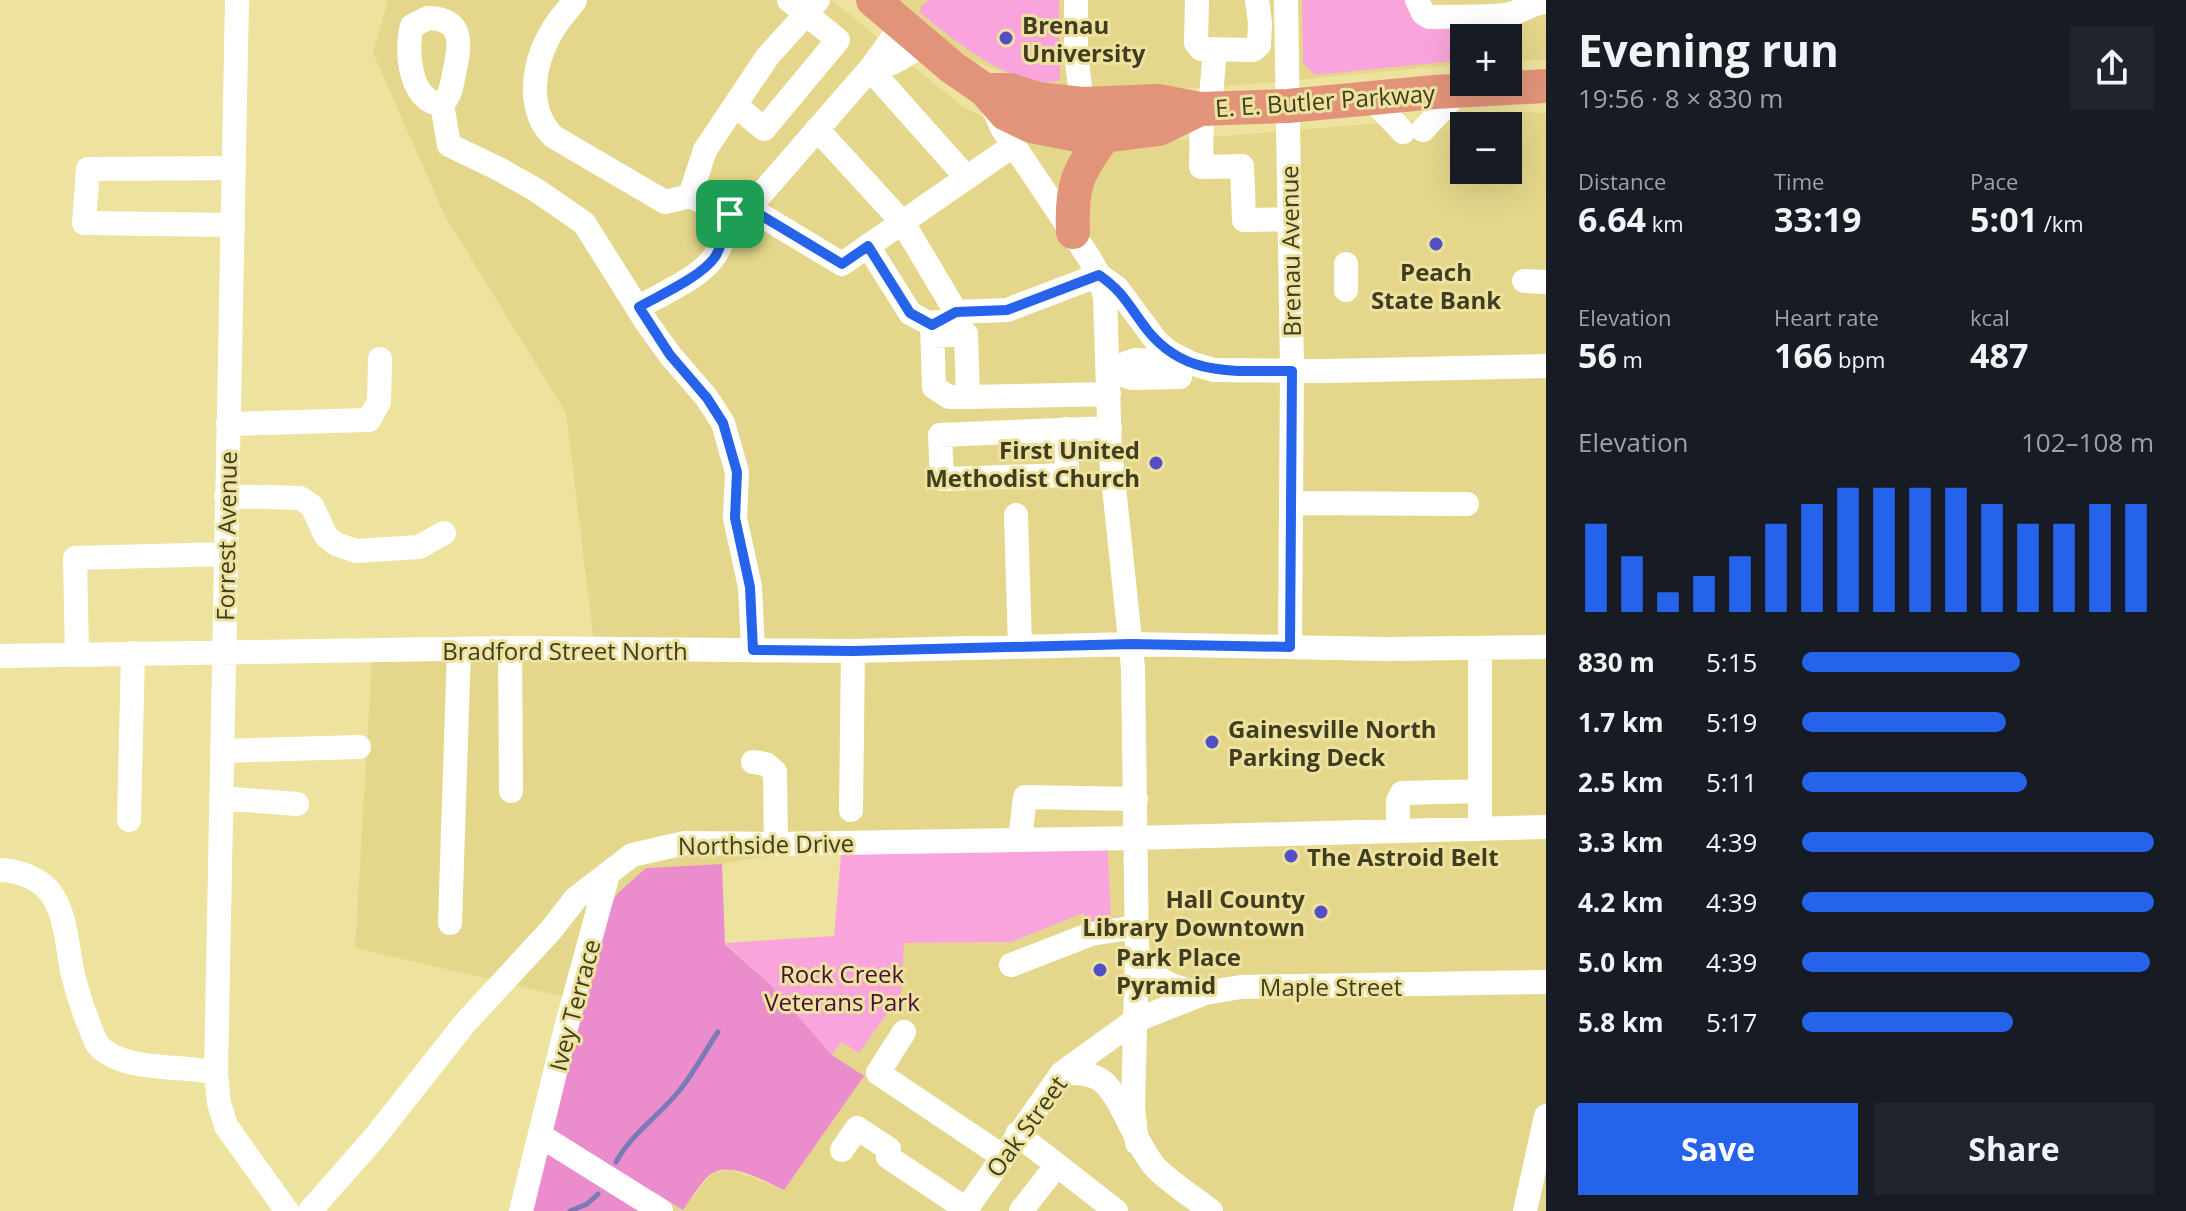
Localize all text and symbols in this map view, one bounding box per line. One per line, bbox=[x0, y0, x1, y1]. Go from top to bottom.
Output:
place label: Brenau University bbox=[1022, 8, 1146, 69]
text: Evening run bbox=[1578, 20, 1839, 80]
map controls bbox=[1450, 24, 1522, 184]
button: + bbox=[1450, 24, 1522, 96]
button: share bbox=[2070, 26, 2154, 110]
marker: Brenau University bbox=[997, 29, 1015, 47]
street label: E. E. Butler Parkway bbox=[1214, 76, 1437, 124]
text: 19:56 · 8 × 830 m bbox=[1578, 80, 1783, 116]
button: − bbox=[1450, 112, 1522, 184]
street label: Brenau Avenue bbox=[1272, 165, 1308, 337]
text: Distance bbox=[1578, 166, 1666, 196]
text: Time bbox=[1774, 166, 1824, 196]
text: Pace bbox=[1970, 166, 2018, 196]
pin bbox=[696, 180, 764, 248]
icon: arrive bbox=[708, 192, 752, 236]
text: 6.64 bbox=[1578, 196, 1646, 242]
text: 33:19 bbox=[1774, 196, 1861, 242]
text: 5:01 bbox=[1970, 196, 2038, 242]
text: km bbox=[1646, 208, 1684, 238]
text: /km bbox=[2038, 208, 2084, 238]
marker: Peach State Bank bbox=[1427, 235, 1445, 253]
place label: Peach State Bank bbox=[1371, 255, 1501, 316]
text: Elevation bbox=[1578, 302, 1671, 332]
text: Heart rate bbox=[1774, 302, 1879, 332]
text: kcal bbox=[1970, 302, 2010, 332]
text: 56 bbox=[1578, 332, 1617, 378]
text: 166 bbox=[1774, 332, 1832, 378]
text: 487 bbox=[1970, 332, 2028, 378]
text: m bbox=[1617, 344, 1643, 374]
text: bpm bbox=[1832, 344, 1885, 374]
text: Elevation bbox=[1578, 424, 1688, 460]
text: 102–108 m bbox=[2021, 424, 2154, 460]
place label: First United Methodist Church bbox=[925, 433, 1140, 494]
street label: Forrest Avenue bbox=[208, 451, 244, 621]
marker: First United Methodist Church bbox=[1147, 454, 1165, 472]
street label: Bradford Street North bbox=[442, 634, 688, 667]
text: 830 m bbox=[1578, 644, 1655, 680]
text: 5:15 bbox=[1706, 644, 1757, 680]
text: 1.7 km bbox=[1578, 704, 1664, 740]
text: 5:19 bbox=[1706, 704, 1757, 740]
place label: Gainesville North Parking Deck bbox=[1228, 712, 1437, 773]
marker: Gainesville North Parking Deck bbox=[1203, 733, 1221, 751]
text: 2.5 km bbox=[1578, 764, 1664, 800]
text: 5:11 bbox=[1706, 764, 1757, 800]
text: 3.3 km bbox=[1578, 824, 1664, 860]
text: 4:39 bbox=[1706, 824, 1757, 860]
street label: Northside Drive bbox=[678, 826, 854, 862]
place label: The Astroid Belt bbox=[1307, 840, 1499, 873]
marker: The Astroid Belt bbox=[1282, 847, 1300, 865]
place label: Hall County Library Downtown bbox=[1082, 882, 1305, 943]
text: 4.2 km bbox=[1578, 884, 1664, 920]
text: 4:39 bbox=[1706, 884, 1757, 920]
marker: Hall County Library Downtown bbox=[1312, 903, 1330, 921]
street label: Ivey Terrace bbox=[541, 936, 607, 1074]
place label: Park Place Pyramid bbox=[1116, 940, 1241, 1001]
text: 5.0 km bbox=[1578, 944, 1664, 980]
text: 4:39 bbox=[1706, 944, 1757, 980]
park label: Rock Creek Veterans Park bbox=[764, 957, 920, 1018]
marker: Park Place Pyramid bbox=[1091, 961, 1109, 979]
street label: Maple Street bbox=[1260, 970, 1402, 1003]
text: 5.8 km bbox=[1578, 1004, 1664, 1040]
text: 5:17 bbox=[1706, 1004, 1757, 1040]
street label: Oak Street bbox=[978, 1069, 1074, 1183]
button: Save bbox=[1578, 1103, 1858, 1195]
button: Share bbox=[1874, 1103, 2154, 1195]

